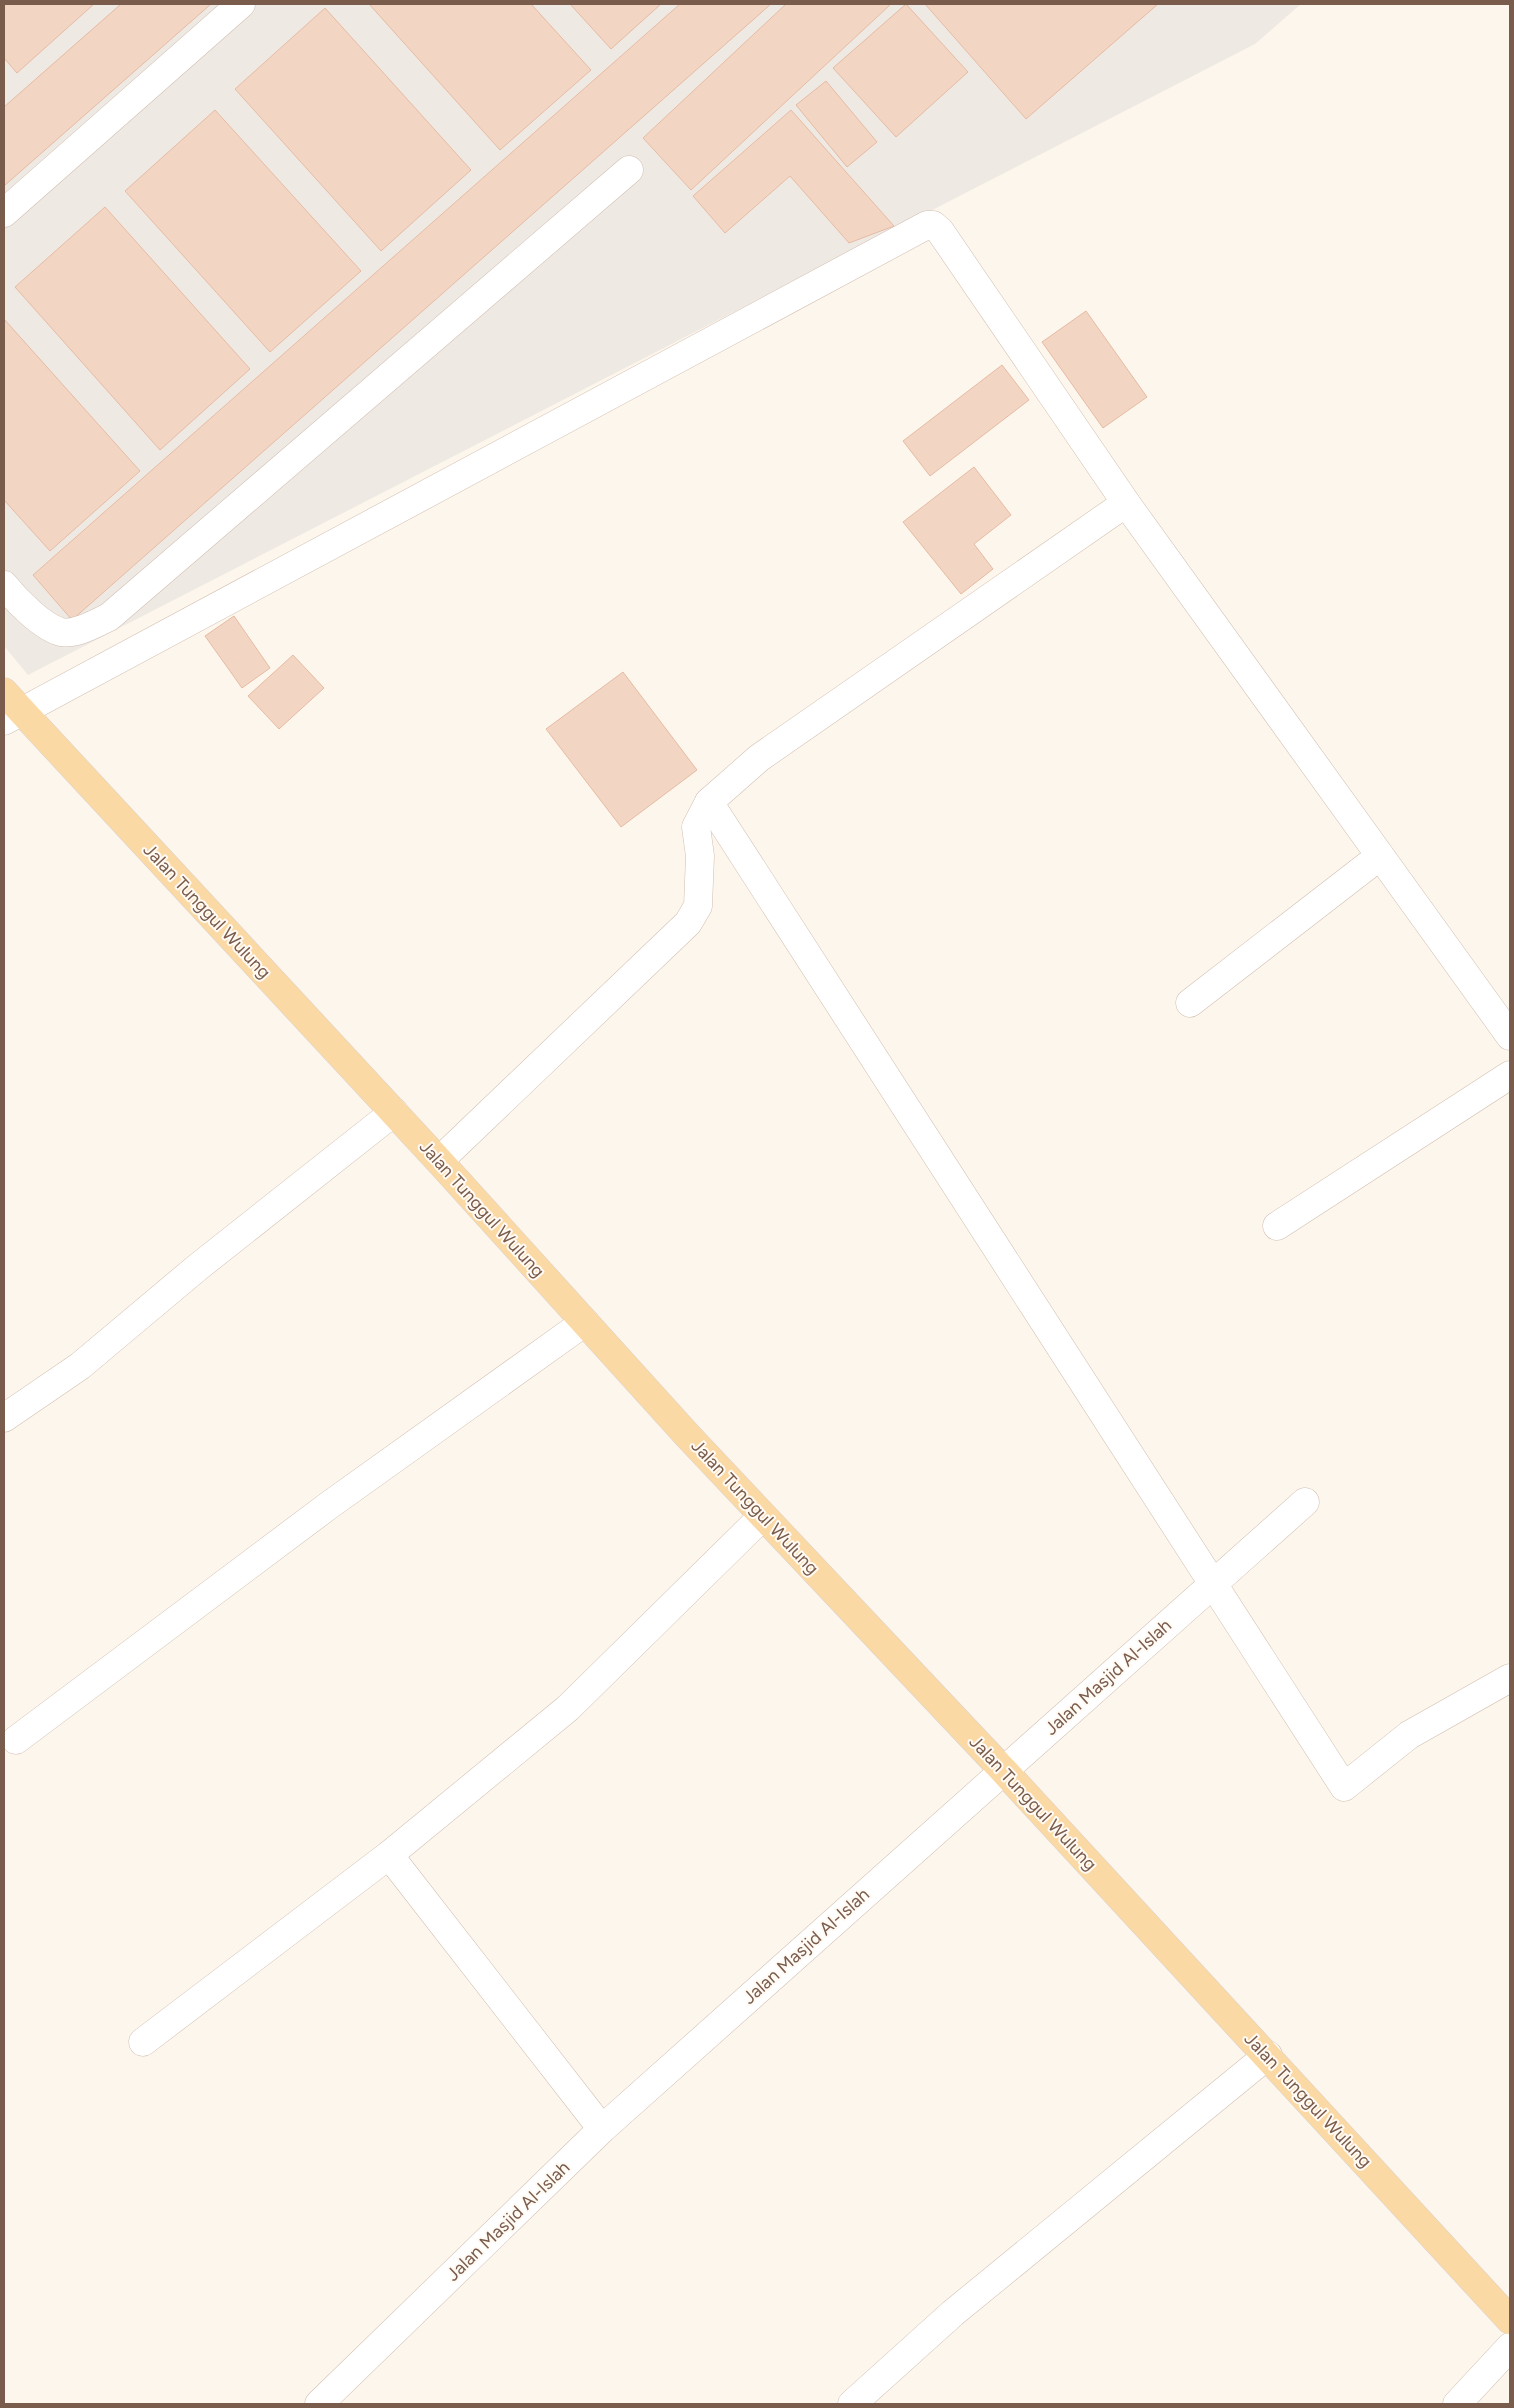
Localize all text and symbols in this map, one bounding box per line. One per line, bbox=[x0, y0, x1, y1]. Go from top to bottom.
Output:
street label: Jalan Tunggul Wulung bbox=[139, 839, 275, 983]
street label: Jalan Tunggul Wulung bbox=[415, 1136, 549, 1282]
street label: Jalan Tunggul Wulung bbox=[687, 1435, 823, 1579]
street label: Jalan Masjid Al-Islah bbox=[1040, 1614, 1176, 1740]
street label: Jalan Tunggul Wulung bbox=[965, 1731, 1101, 1875]
street label: Jalan Masjid Al-Islah bbox=[738, 1883, 874, 2009]
street label: Jalan Tunggul Wulung bbox=[1240, 2028, 1376, 2172]
street label: Jalan Masjid Al-Islah bbox=[442, 2156, 574, 2286]

